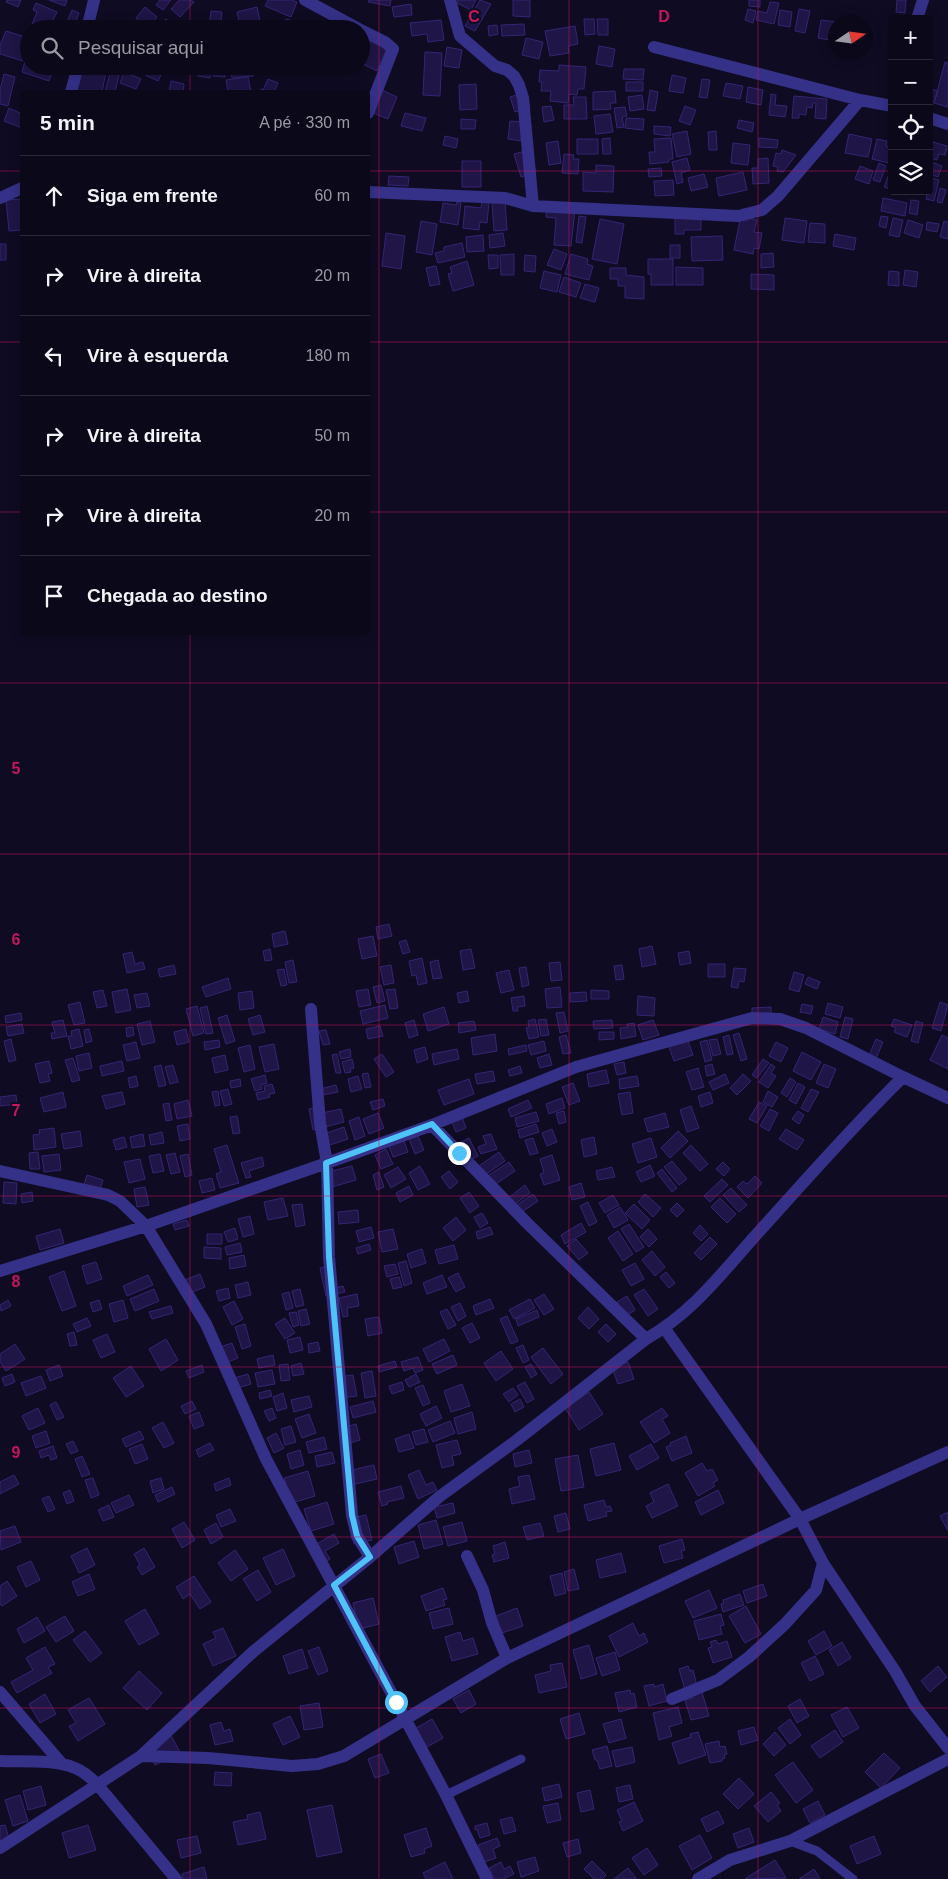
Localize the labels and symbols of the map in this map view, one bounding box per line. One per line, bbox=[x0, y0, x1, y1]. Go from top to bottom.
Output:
text: C bbox=[468, 8, 480, 25]
text: D bbox=[658, 8, 670, 25]
north arrow bbox=[828, 15, 873, 60]
text: 5 bbox=[12, 760, 21, 777]
text: 6 bbox=[12, 931, 21, 948]
text: 7 bbox=[12, 1102, 21, 1119]
route end bbox=[448, 1142, 471, 1165]
text: 8 bbox=[12, 1273, 21, 1290]
text: 9 bbox=[12, 1444, 21, 1461]
route start bbox=[385, 1691, 408, 1714]

